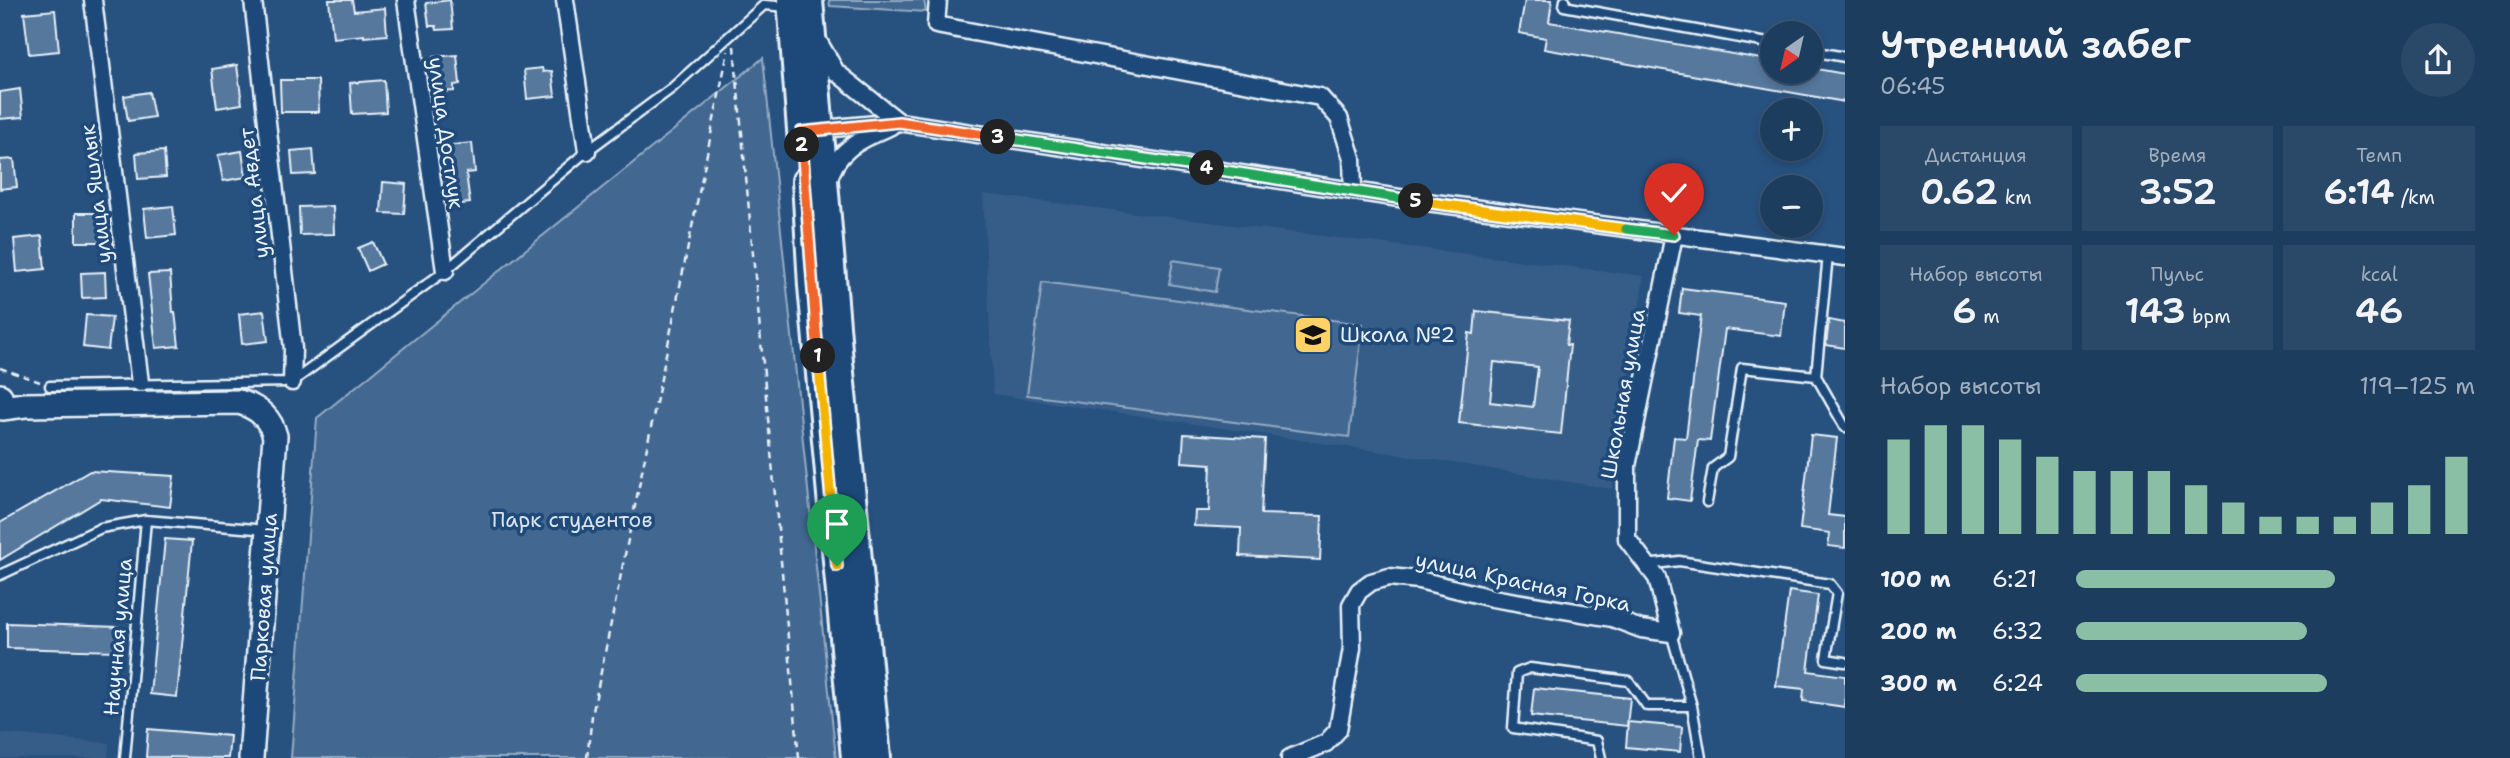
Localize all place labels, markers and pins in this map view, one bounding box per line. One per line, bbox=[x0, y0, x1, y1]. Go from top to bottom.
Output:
pin: 3 bbox=[981, 120, 1016, 154]
pin: 2 bbox=[784, 128, 820, 162]
pin: 4 bbox=[1190, 150, 1224, 186]
pin bbox=[1644, 163, 1704, 235]
pin: 5 bbox=[1398, 184, 1434, 218]
school or university icon: Школа №2 bbox=[1292, 314, 1334, 356]
place label: Школа №2 bbox=[1340, 321, 1455, 349]
pin: 1 bbox=[800, 338, 836, 374]
pin bbox=[807, 494, 867, 566]

